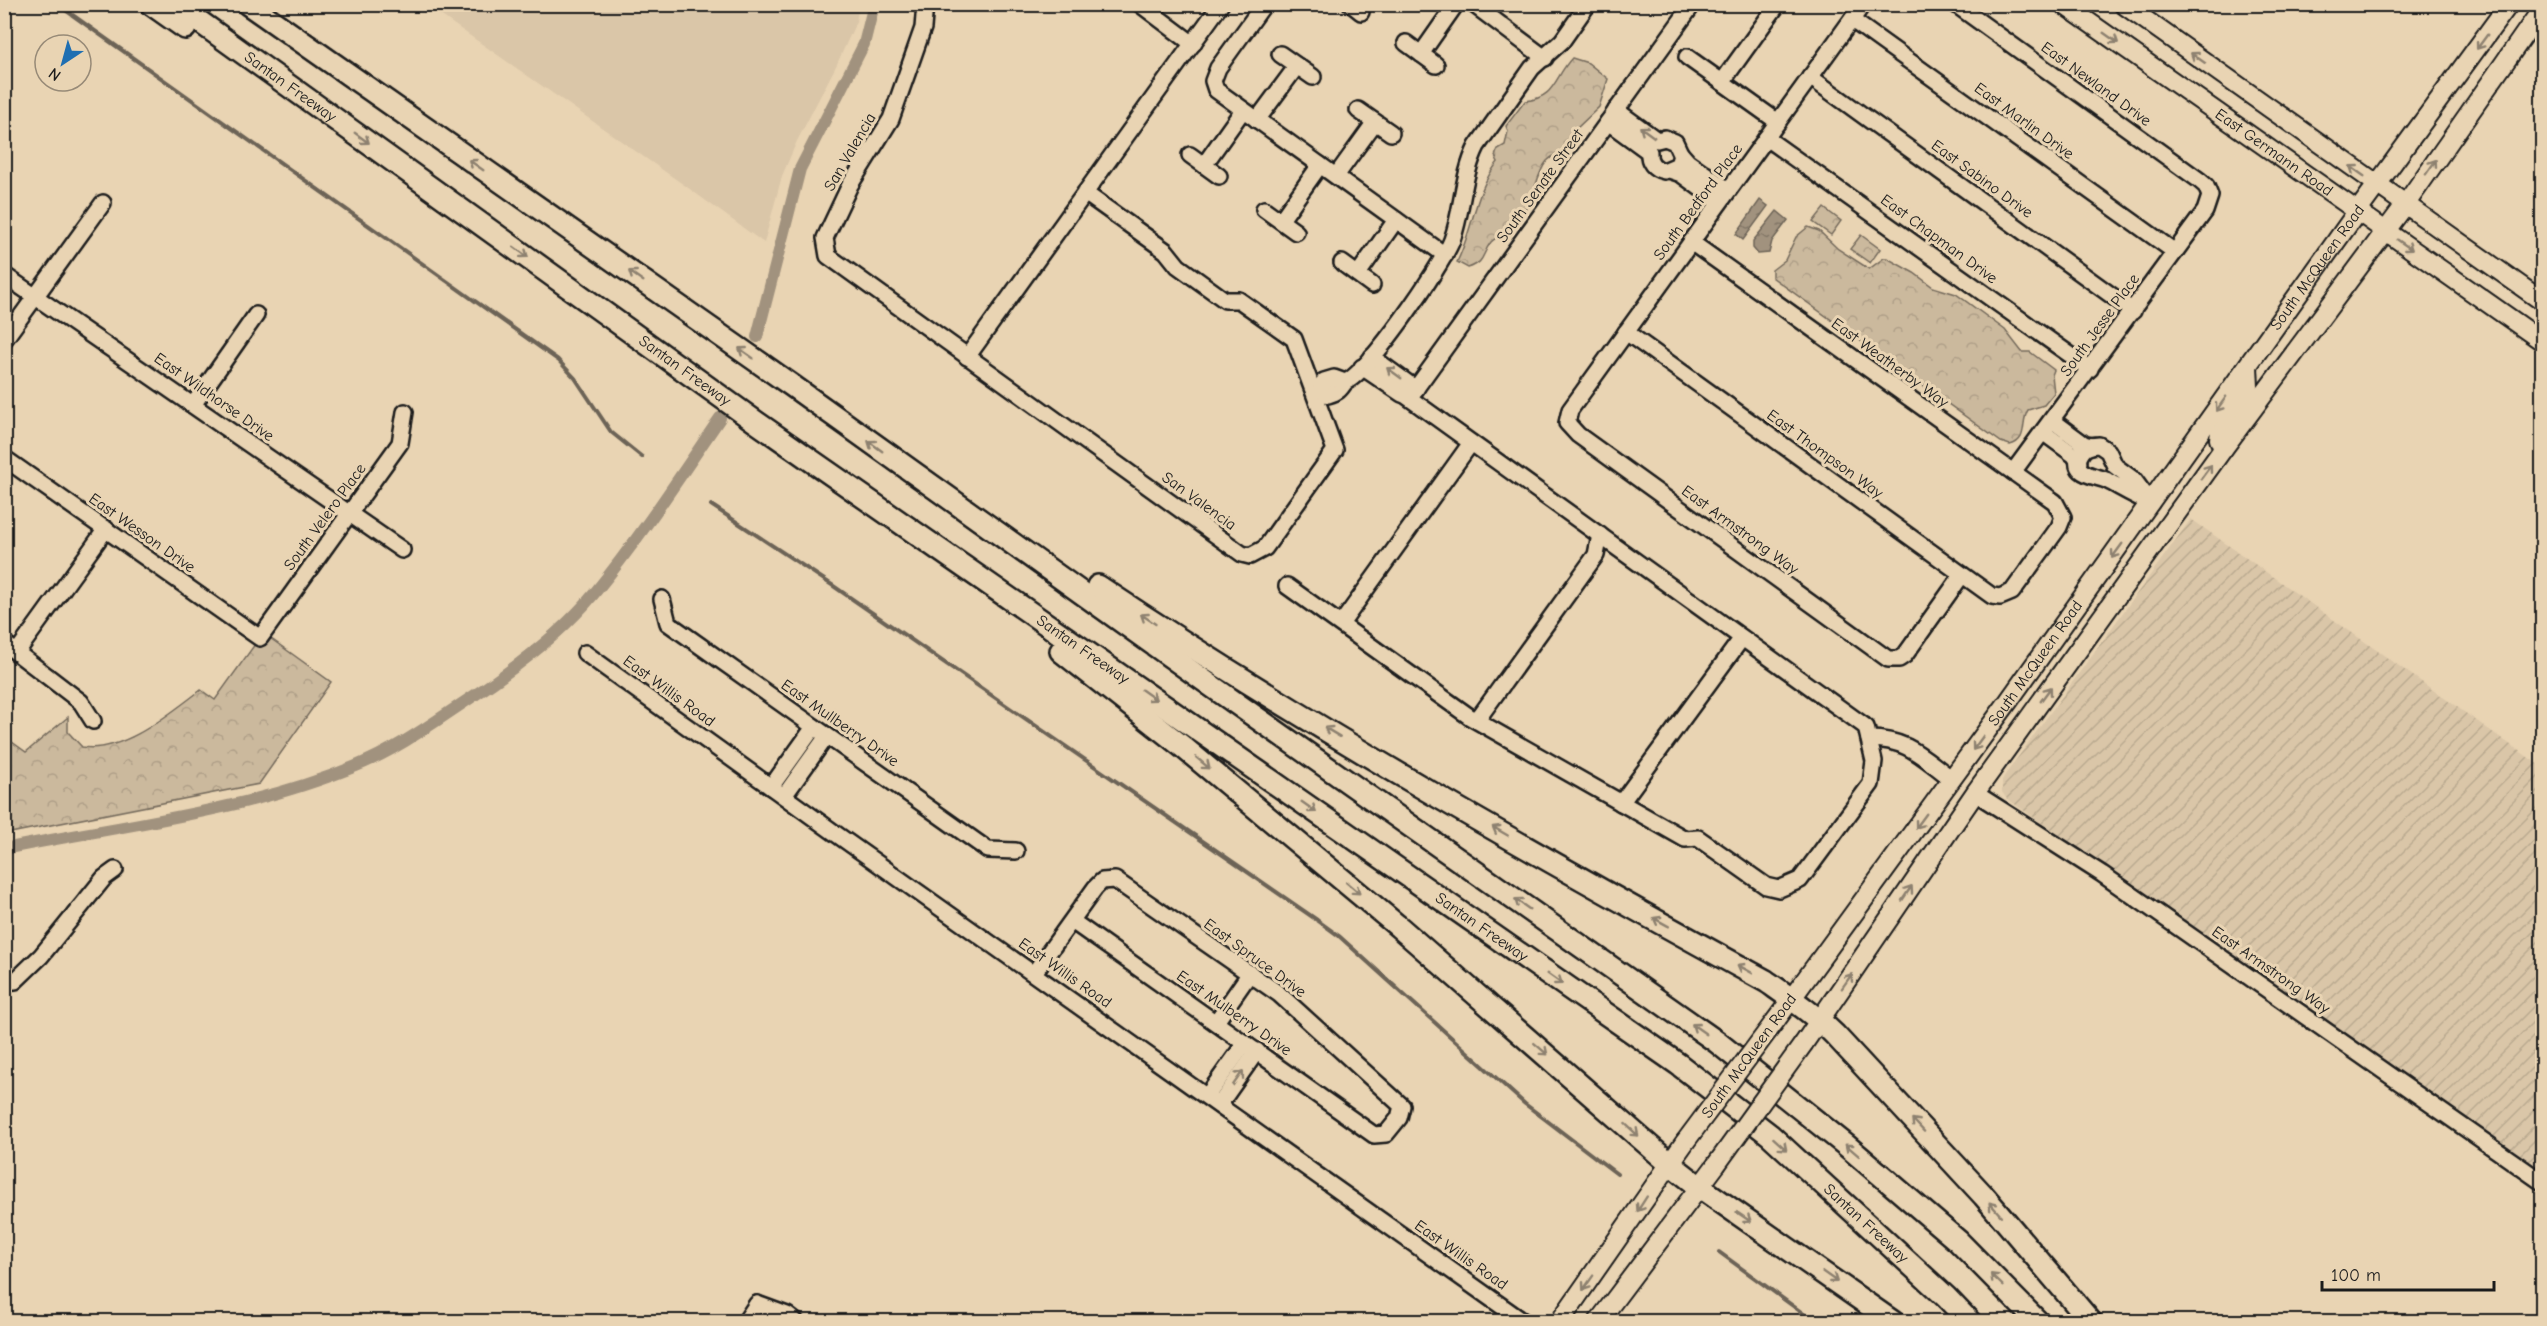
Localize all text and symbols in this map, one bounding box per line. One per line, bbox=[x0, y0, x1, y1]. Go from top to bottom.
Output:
one-way arrow bbox=[2102, 32, 2118, 44]
north arrow bbox=[33, 33, 93, 93]
one-way arrow bbox=[2476, 33, 2488, 49]
street label: East Newland Drive bbox=[2038, 38, 2154, 130]
street label: Santan Freeway bbox=[241, 48, 340, 126]
one-way arrow bbox=[2191, 52, 2207, 64]
text: N bbox=[45, 64, 64, 85]
street label: East Marlin Drive bbox=[1971, 79, 2077, 163]
street label: East Germann Road bbox=[2212, 105, 2336, 200]
street label: San Valencia bbox=[820, 110, 880, 194]
street label: South Senate Street bbox=[1493, 126, 1587, 246]
one-way arrow bbox=[1639, 126, 1655, 139]
one-way arrow bbox=[354, 131, 370, 144]
street label: East Sabino Drive bbox=[1928, 136, 2036, 222]
street label: South Bedford Place bbox=[1650, 140, 1746, 264]
one-way arrow bbox=[469, 159, 485, 171]
one-way arrow bbox=[2425, 159, 2438, 175]
one-way arrow bbox=[2350, 165, 2366, 177]
street label: East Chapman Drive bbox=[1877, 191, 2001, 287]
street label: South McQueen Road bbox=[2267, 201, 2368, 334]
one-way arrow bbox=[2397, 239, 2413, 251]
one-way arrow bbox=[512, 246, 528, 258]
one-way arrow bbox=[629, 270, 645, 282]
street label: South Jesse Place bbox=[2057, 270, 2143, 380]
street label: East Weatherby Way bbox=[1828, 315, 1953, 412]
street label: Santan Freeway bbox=[635, 332, 735, 410]
one-way arrow bbox=[739, 347, 755, 359]
street label: East Wildhorse Drive bbox=[151, 349, 277, 445]
one-way arrow bbox=[1386, 367, 1402, 379]
one-way arrow bbox=[2215, 395, 2227, 412]
street label: East Thompson Way bbox=[1764, 406, 1887, 503]
one-way arrow bbox=[868, 439, 884, 452]
street label: South Velero Place bbox=[280, 460, 370, 574]
one-way arrow bbox=[2200, 465, 2213, 481]
street label: San Valencia bbox=[1158, 468, 1240, 534]
street label: East Armstrong Way bbox=[1678, 482, 1803, 579]
street label: East Wesson Drive bbox=[85, 490, 199, 576]
one-way arrow bbox=[2111, 542, 2123, 559]
street label: South McQueen Road bbox=[1985, 597, 2086, 729]
street label: Santan Freeway bbox=[1033, 611, 1133, 688]
one-way arrow bbox=[1140, 613, 1156, 625]
street label: East Willis Road bbox=[620, 652, 718, 730]
street label: East Mullberry Drive bbox=[778, 676, 902, 770]
one-way arrow bbox=[2040, 687, 2053, 703]
one-way arrow bbox=[1140, 689, 1156, 701]
one-way arrow bbox=[1324, 726, 1341, 738]
one-way arrow bbox=[1972, 735, 1984, 751]
one-way arrow bbox=[1195, 757, 1211, 770]
one-way arrow bbox=[1300, 801, 1316, 813]
one-way arrow bbox=[1915, 813, 1927, 829]
one-way arrow bbox=[1492, 825, 1509, 837]
one-way arrow bbox=[1345, 881, 1360, 895]
one-way arrow bbox=[1901, 886, 1913, 902]
street label: Santan Freeway bbox=[1432, 889, 1532, 966]
one-way arrow bbox=[1515, 898, 1531, 910]
street label: East Spruce Drive bbox=[1200, 915, 1310, 1001]
one-way arrow bbox=[1653, 916, 1670, 928]
street label: East Armstrong Way bbox=[2208, 922, 2334, 1018]
street label: East Willis Road bbox=[1015, 934, 1115, 1012]
one-way arrow bbox=[1737, 963, 1755, 974]
street label: East Mulberry Drive bbox=[1173, 967, 1295, 1059]
one-way arrow bbox=[1546, 973, 1562, 985]
one-way arrow bbox=[1841, 974, 1853, 990]
street label: South McQueen Road bbox=[1698, 990, 1800, 1122]
one-way arrow bbox=[1691, 1023, 1708, 1035]
one-way arrow bbox=[1533, 1042, 1548, 1056]
one-way arrow bbox=[1232, 1070, 1244, 1086]
one-way arrow bbox=[1911, 1118, 1925, 1133]
one-way arrow bbox=[1624, 1123, 1639, 1137]
one-way arrow bbox=[1772, 1136, 1787, 1151]
one-way arrow bbox=[1845, 1143, 1860, 1157]
street label: Santan Freeway bbox=[1820, 1180, 1913, 1267]
one-way arrow bbox=[1636, 1196, 1648, 1212]
one-way arrow bbox=[1988, 1202, 2002, 1217]
one-way arrow bbox=[1736, 1211, 1752, 1223]
street label: East Willis Road bbox=[1411, 1216, 1511, 1294]
scale bar bbox=[2322, 1254, 2494, 1292]
text: 100 m bbox=[2331, 1265, 2381, 1286]
one-way arrow bbox=[1822, 1271, 1838, 1283]
one-way arrow bbox=[1990, 1272, 2005, 1287]
one-way arrow bbox=[1581, 1274, 1594, 1290]

